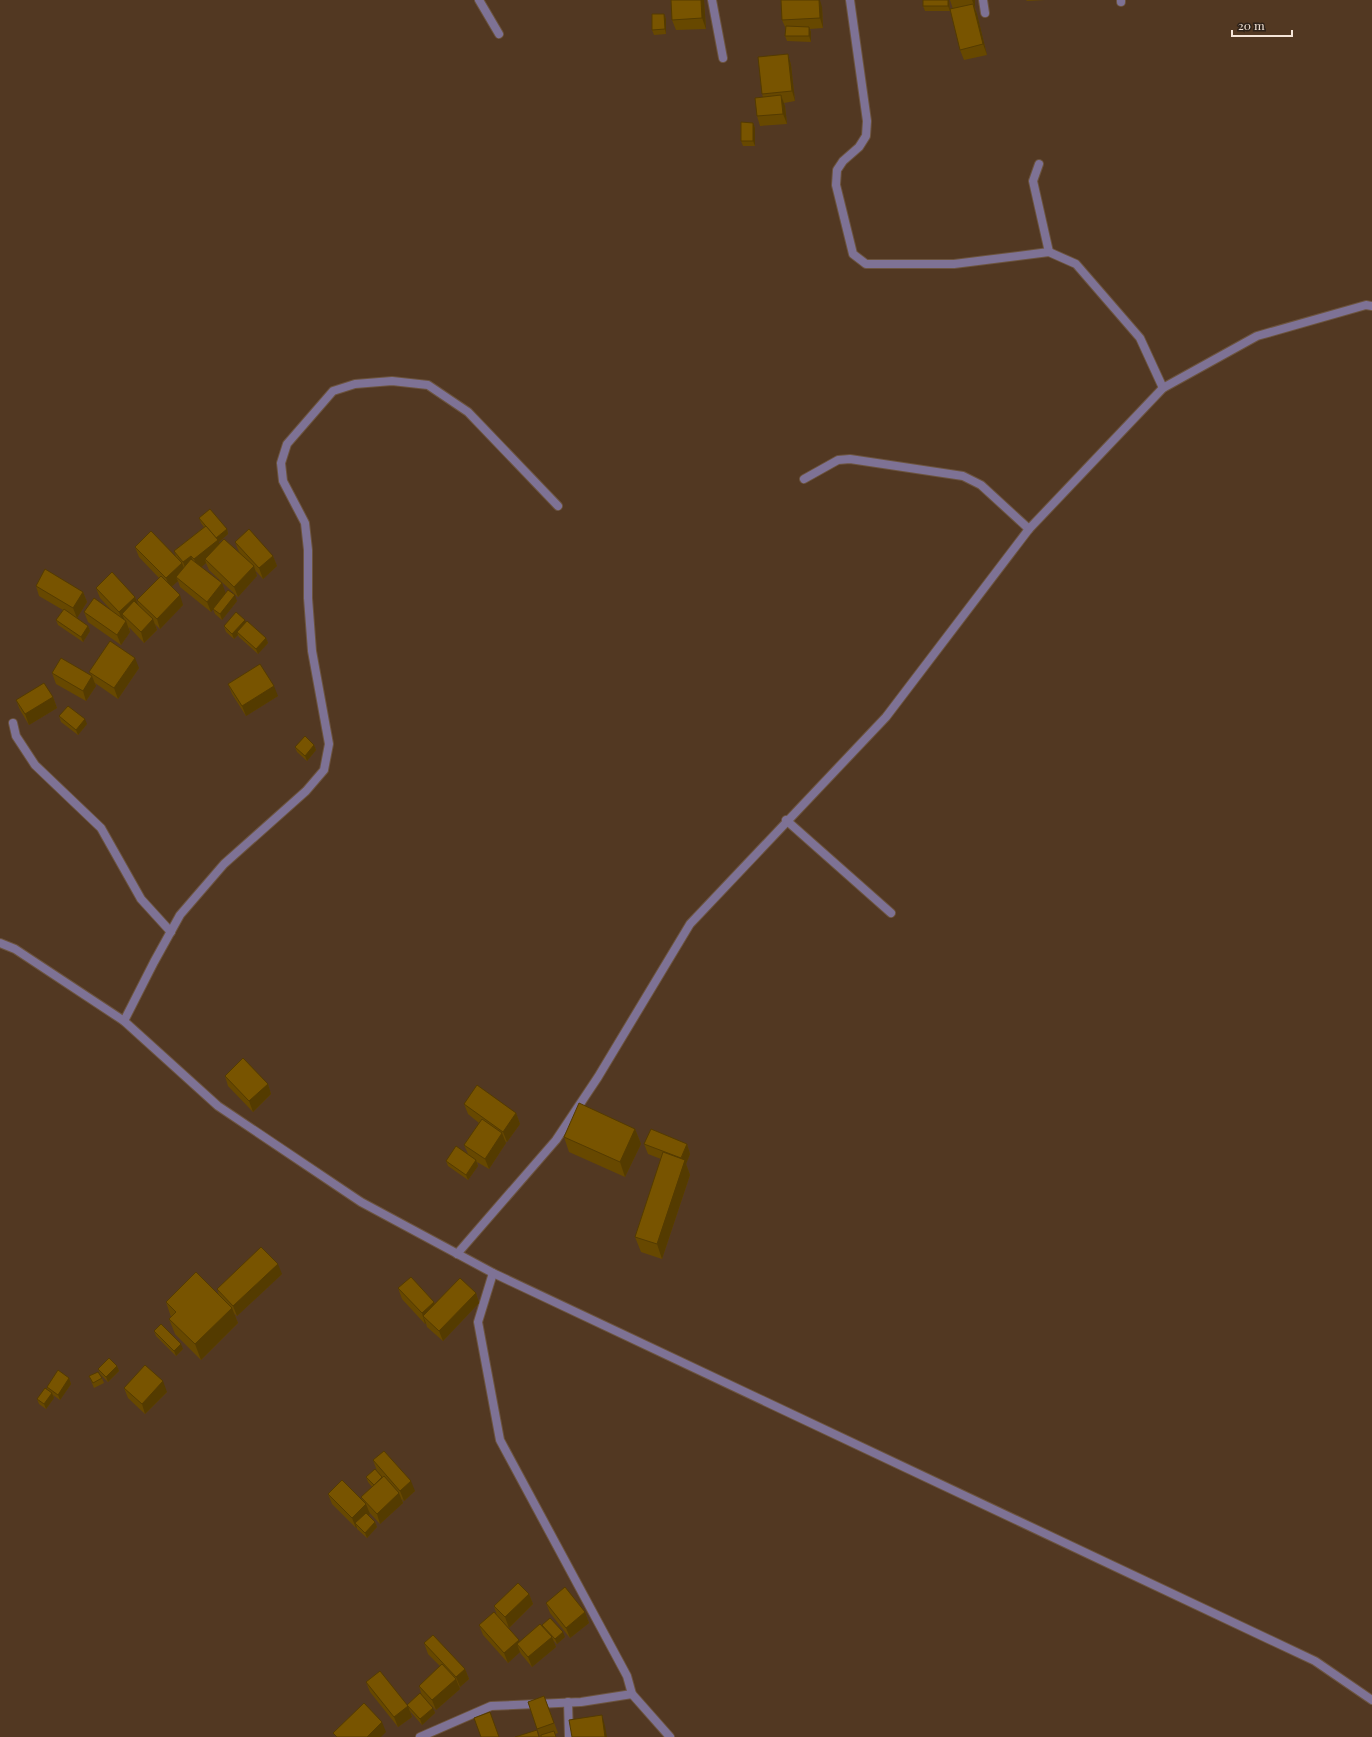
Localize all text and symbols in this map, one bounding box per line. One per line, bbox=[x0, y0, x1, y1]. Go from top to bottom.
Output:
scale bar bbox=[1232, 12, 1292, 38]
text: 20 m bbox=[1238, 17, 1265, 33]

